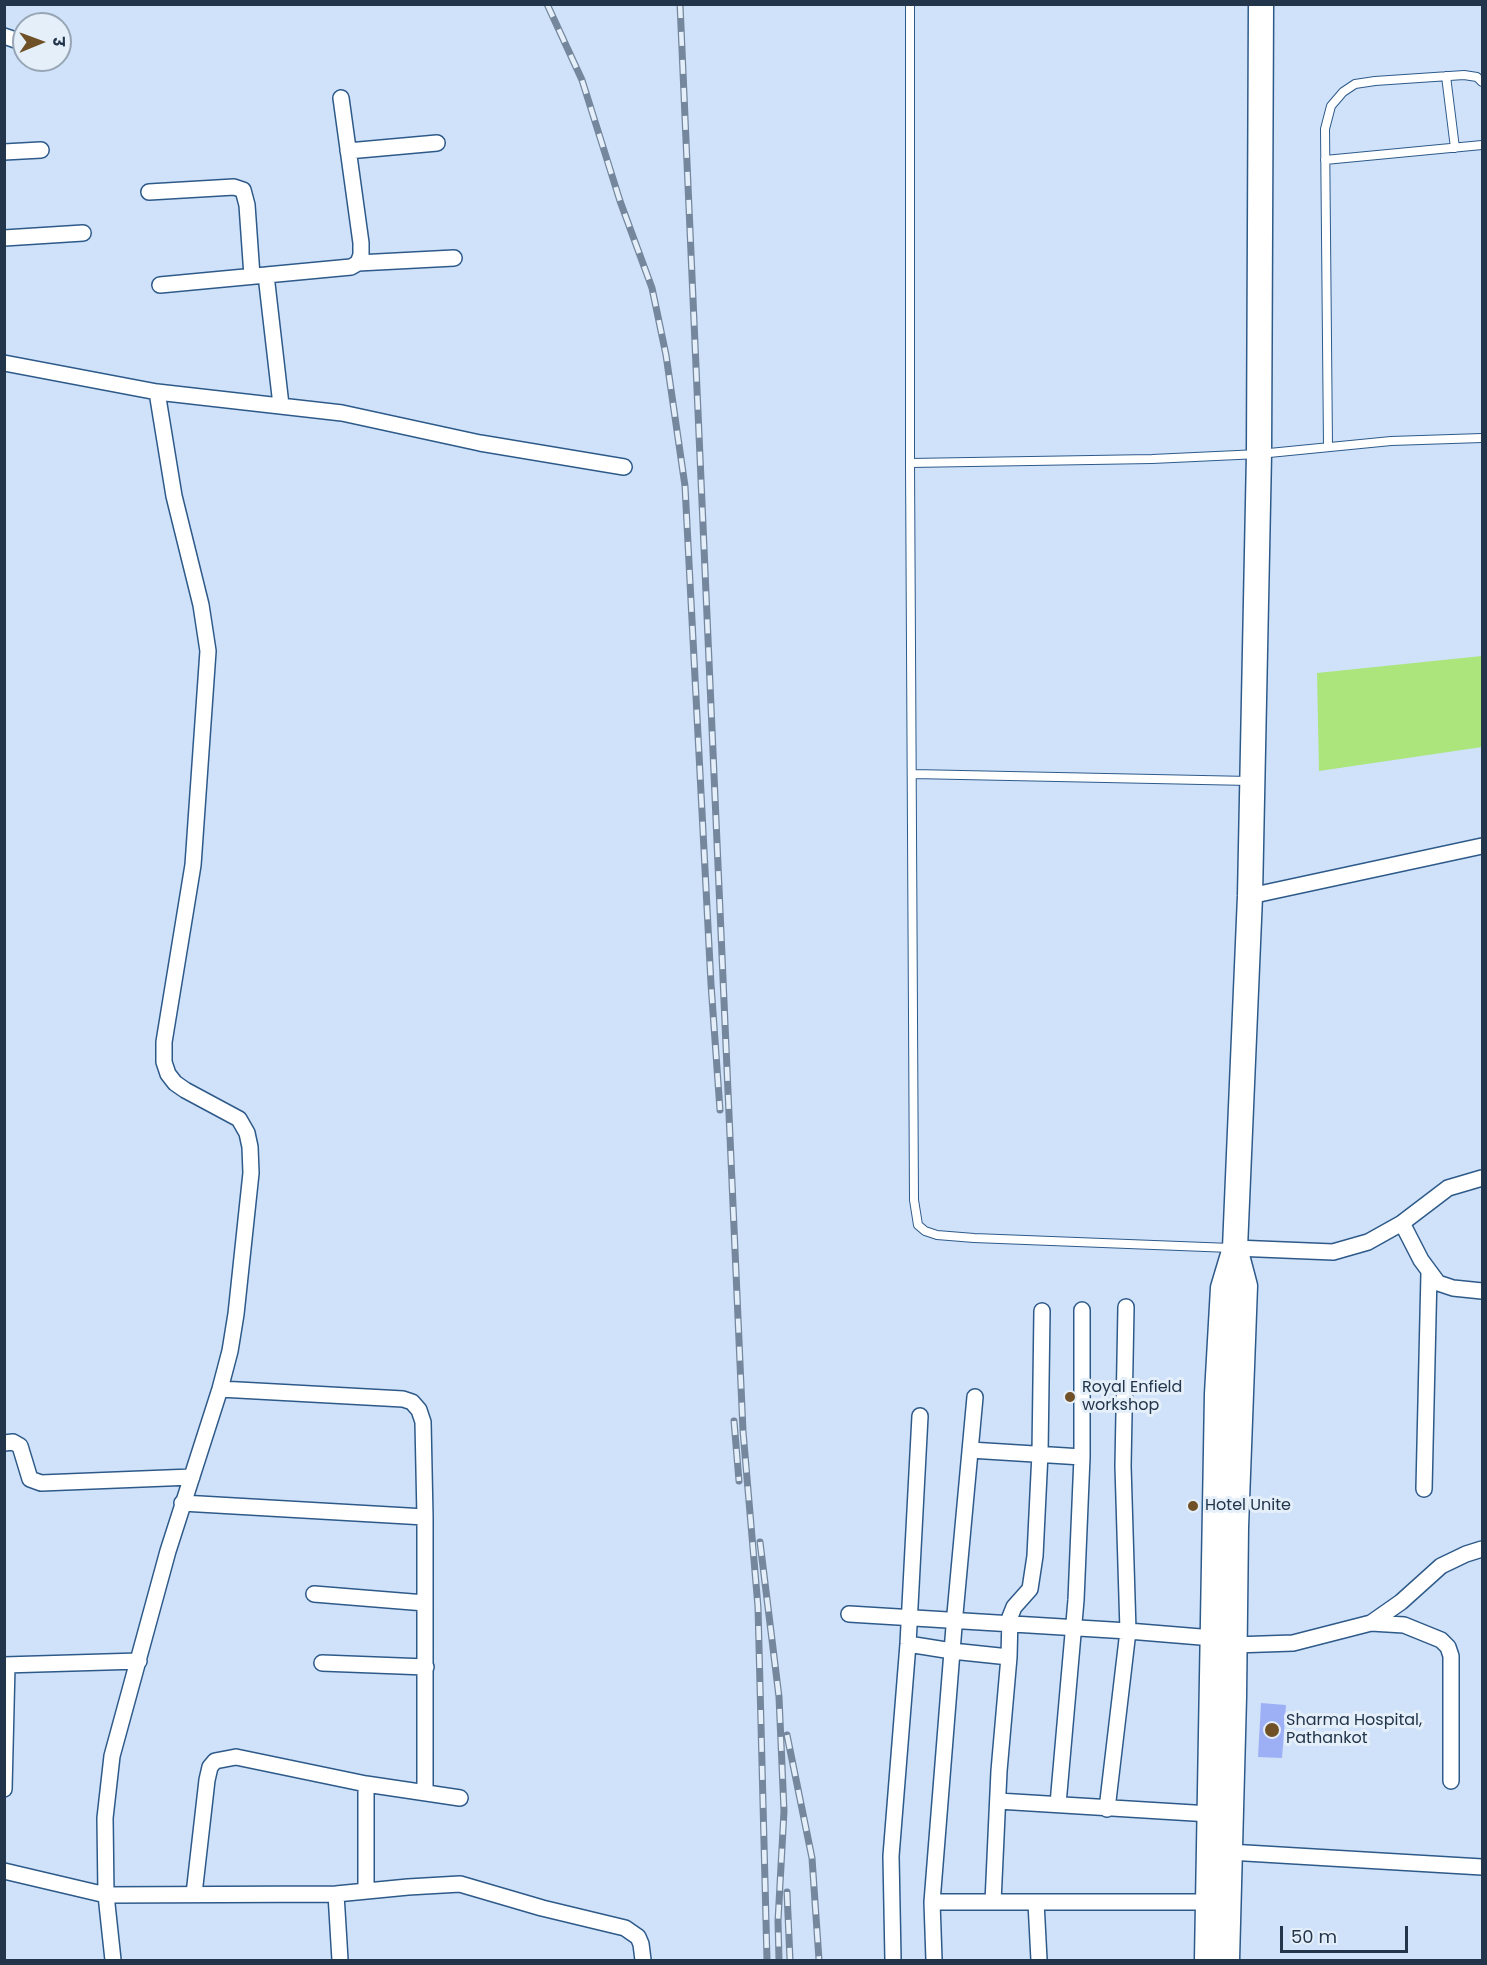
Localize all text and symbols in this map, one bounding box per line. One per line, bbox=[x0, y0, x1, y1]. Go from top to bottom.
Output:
north arrow bbox=[12, 12, 72, 72]
text: उ bbox=[47, 37, 70, 46]
place label: Royal Enfield workshop bbox=[1082, 1378, 1182, 1416]
marker: Royal Enfield workshop bbox=[1063, 1390, 1077, 1404]
place label: Hotel Unite bbox=[1205, 1496, 1291, 1516]
marker: Hotel Unite bbox=[1186, 1499, 1200, 1513]
place label: Sharma Hospital, Pathankot bbox=[1286, 1711, 1422, 1749]
marker: Sharma Hospital, Pathankot bbox=[1263, 1721, 1281, 1739]
scale bar bbox=[1283, 1914, 1410, 1952]
text: 50 m bbox=[1291, 1924, 1337, 1949]

